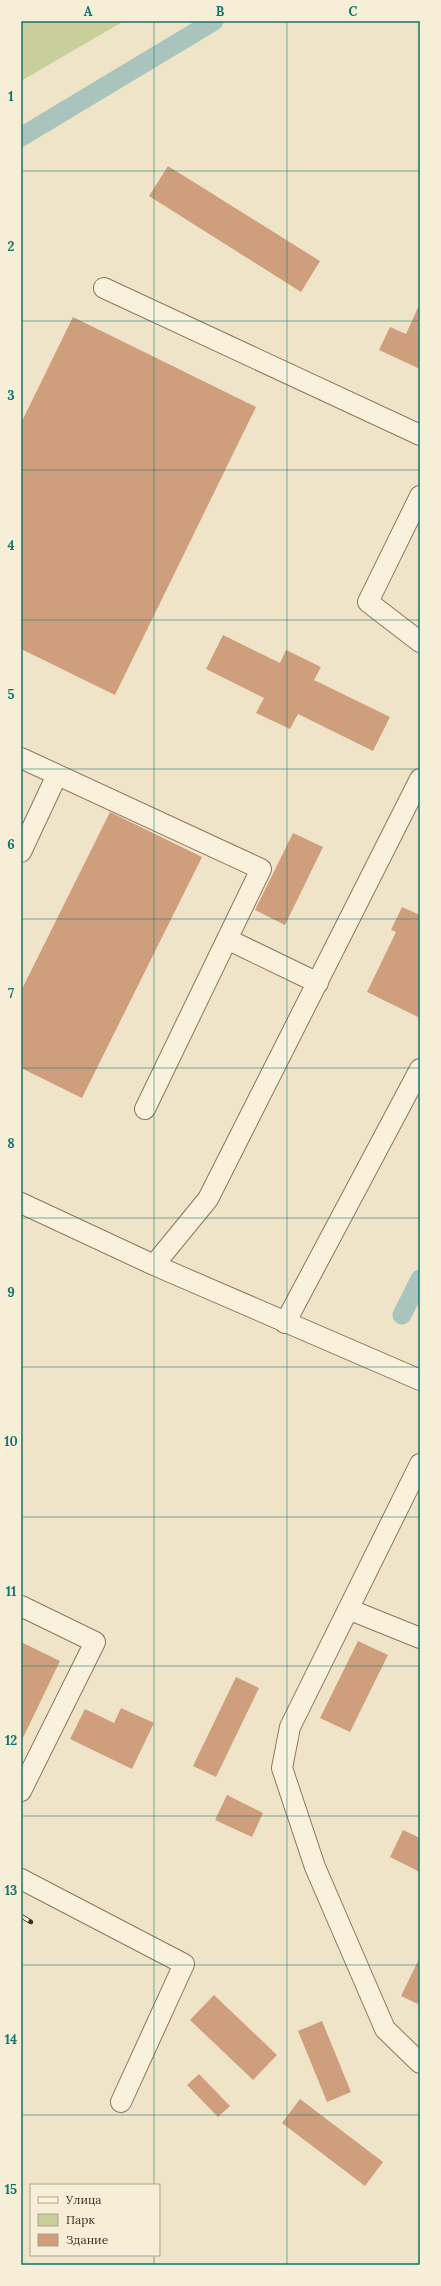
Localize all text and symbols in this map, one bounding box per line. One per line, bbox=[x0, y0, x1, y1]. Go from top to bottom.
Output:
text: A bbox=[84, 3, 93, 20]
text: B bbox=[216, 3, 225, 20]
text: C bbox=[349, 3, 358, 20]
text: 1 bbox=[8, 88, 14, 105]
text: 2 bbox=[8, 238, 15, 255]
text: 3 bbox=[7, 387, 15, 404]
text: 4 bbox=[7, 537, 15, 554]
text: 5 bbox=[7, 686, 15, 703]
text: 6 bbox=[7, 836, 15, 853]
text: 7 bbox=[8, 985, 14, 1002]
text: 8 bbox=[7, 1135, 15, 1152]
text: 9 bbox=[7, 1284, 15, 1301]
text: 10 bbox=[4, 1433, 18, 1450]
text: 11 bbox=[6, 1583, 16, 1600]
text: 12 bbox=[5, 1732, 17, 1749]
text: 13 bbox=[5, 1882, 17, 1899]
text: 14 bbox=[5, 2031, 17, 2048]
text: 15 bbox=[5, 2181, 17, 2198]
legend bbox=[30, 2184, 160, 2256]
text: Улица bbox=[65, 2192, 102, 2207]
text: Парк bbox=[66, 2212, 95, 2227]
text: Здание bbox=[66, 2232, 109, 2247]

